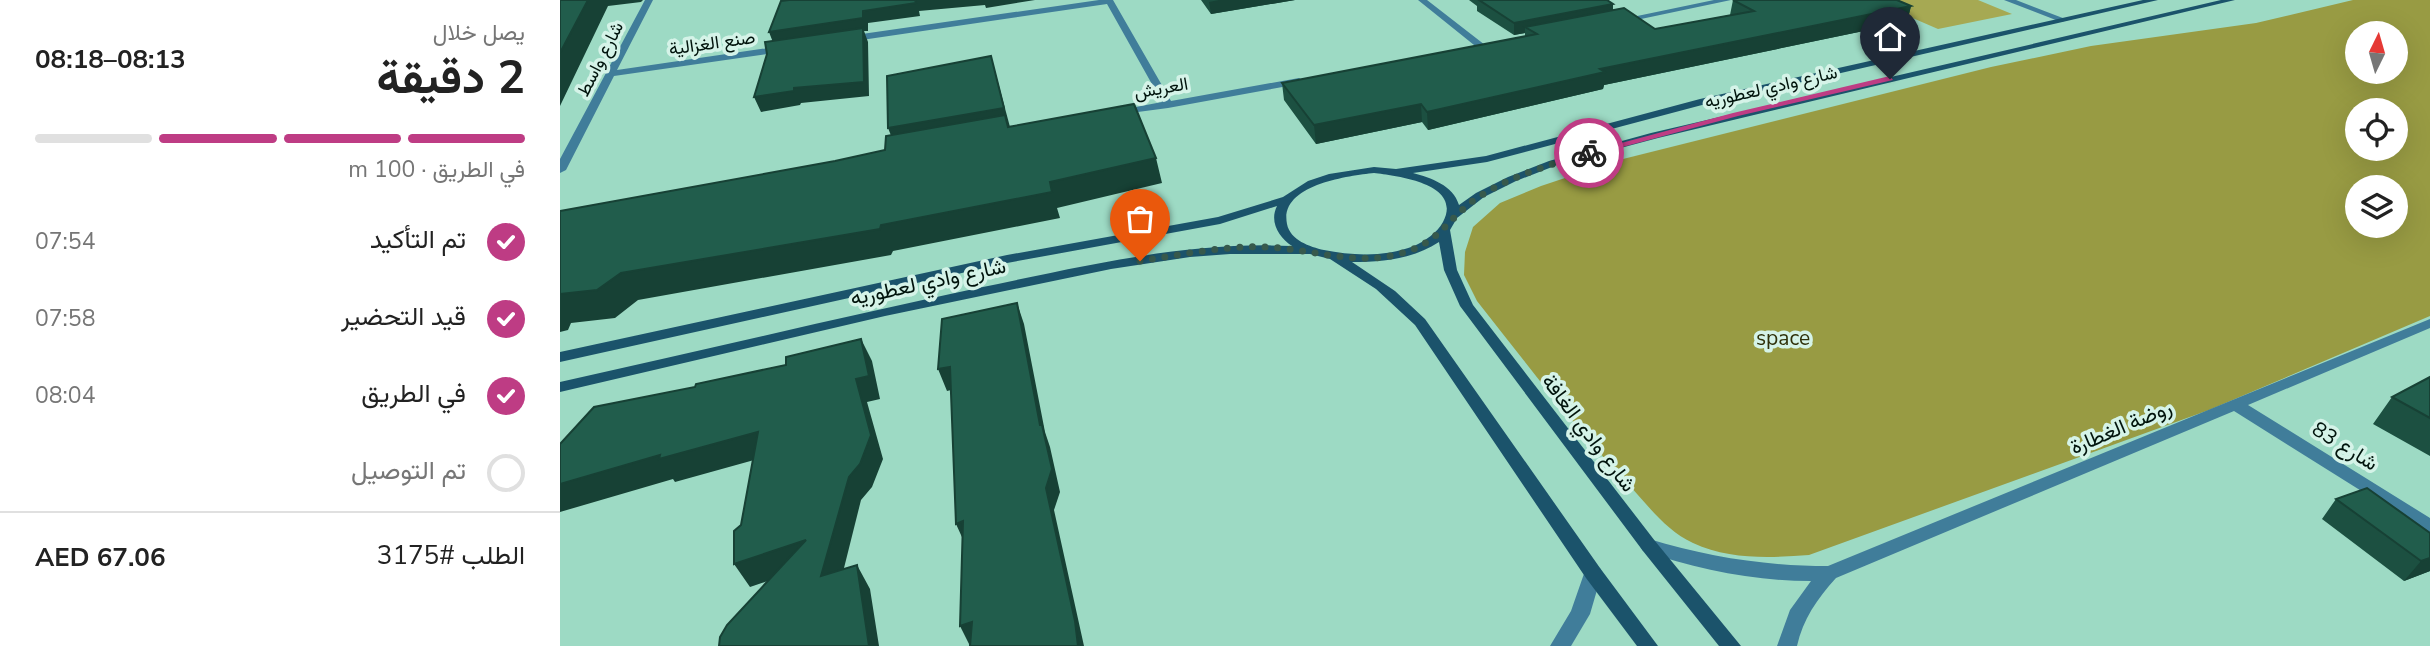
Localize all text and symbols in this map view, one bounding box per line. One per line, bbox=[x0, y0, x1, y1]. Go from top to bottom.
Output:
pin bbox=[1860, 7, 1920, 79]
text: يصل خلال bbox=[433, 17, 525, 48]
street label: شارع واسط bbox=[571, 17, 629, 101]
icon: home bbox=[1871, 18, 1909, 56]
north arrow bbox=[2345, 21, 2408, 84]
map controls bbox=[2345, 21, 2408, 238]
street label: صنع الغزالية bbox=[667, 25, 757, 61]
text: 08:13–08:18 bbox=[35, 42, 186, 77]
text: 2 دقيقة bbox=[377, 46, 525, 109]
street label: شارع وادي لعطوريه bbox=[1702, 60, 1840, 117]
street label: العريش bbox=[1132, 71, 1190, 105]
button: locate bbox=[2345, 98, 2408, 161]
courier bbox=[1554, 118, 1624, 188]
icon: bike bbox=[1570, 134, 1608, 172]
text: في الطريق · 100 m bbox=[348, 154, 525, 185]
button: layers bbox=[2345, 175, 2408, 238]
pin bbox=[1110, 189, 1170, 261]
icon: bag bbox=[1121, 200, 1159, 238]
text: تم التأكيد bbox=[370, 222, 466, 257]
icon: check bbox=[487, 223, 525, 261]
text: 07:54 bbox=[35, 226, 95, 257]
street label: شارع وادي لعطوريه bbox=[848, 252, 1009, 315]
text: قيد التحضير bbox=[341, 299, 466, 334]
icon: check bbox=[487, 300, 525, 338]
text: 07:58 bbox=[35, 303, 95, 334]
park label: space bbox=[1756, 324, 1810, 352]
street label: شارع وادي الغافة bbox=[1533, 368, 1643, 500]
text: في الطريق bbox=[361, 376, 466, 411]
icon: check bbox=[487, 377, 525, 415]
text: 08:04 bbox=[35, 380, 95, 411]
street label: روضة الغطارة bbox=[2066, 393, 2176, 461]
street label: شارع 83 bbox=[2307, 415, 2383, 477]
text: تم التوصيل bbox=[351, 453, 466, 488]
text: الطلب #3175 bbox=[377, 538, 525, 573]
text: AED 67.06 bbox=[35, 540, 166, 575]

